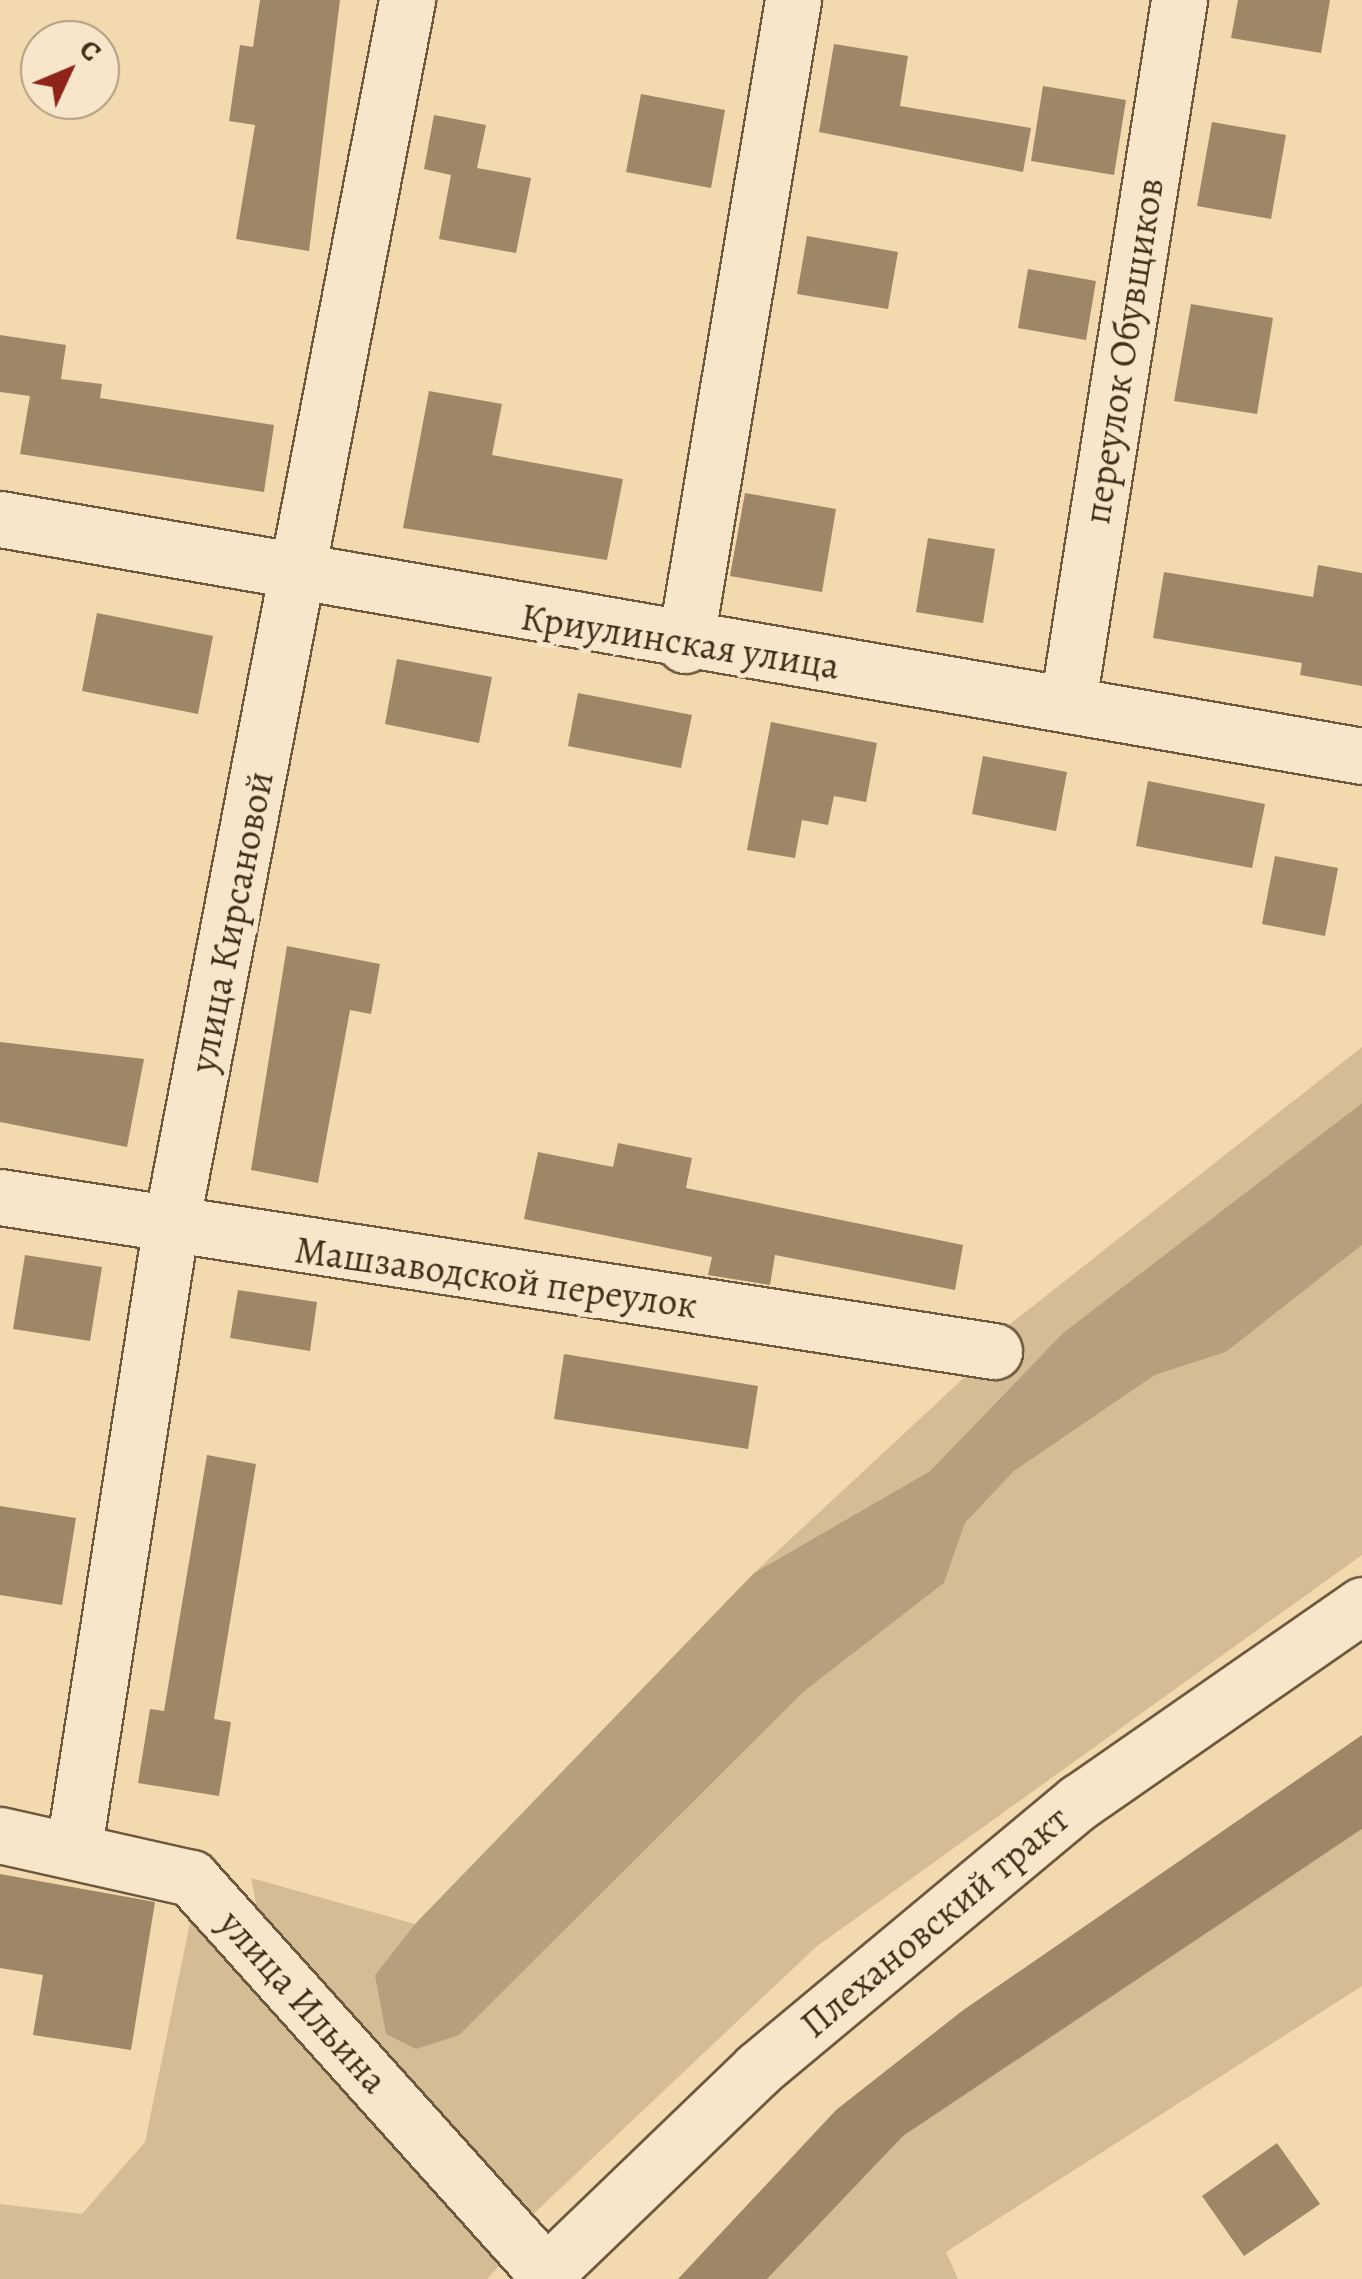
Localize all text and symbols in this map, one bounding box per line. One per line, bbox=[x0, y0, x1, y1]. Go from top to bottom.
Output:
north arrow bbox=[20, 20, 120, 120]
text: С bbox=[70, 31, 110, 70]
street label: переулок Обувщиков bbox=[1074, 175, 1174, 527]
street label: Криулинская улица bbox=[517, 594, 843, 690]
street label: улица Кирсановой bbox=[180, 768, 284, 1076]
street label: Машзаводской переулок bbox=[292, 1227, 700, 1329]
street label: Плехановский тракт bbox=[791, 1796, 1079, 2048]
street label: улица Ильина bbox=[209, 1901, 397, 2103]

